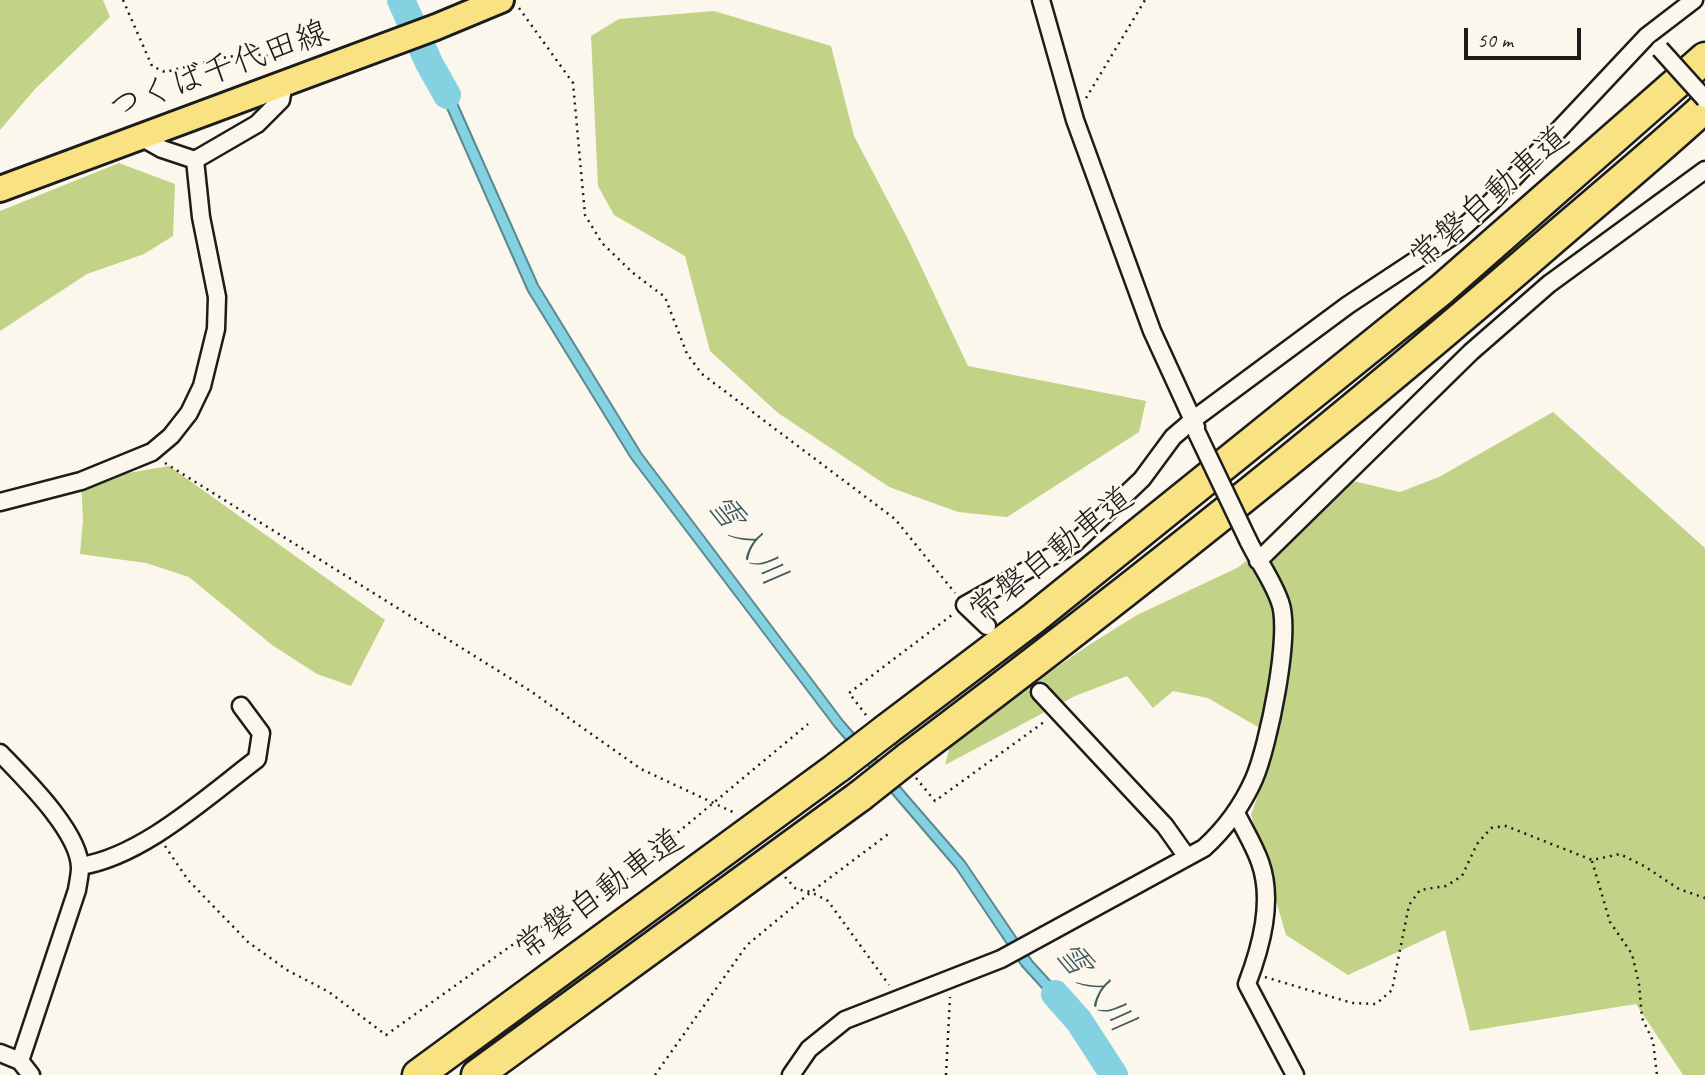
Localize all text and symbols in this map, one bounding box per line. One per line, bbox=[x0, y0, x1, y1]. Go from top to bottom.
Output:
street label: つくば千代田線 bbox=[104, 13, 334, 129]
scale bar bbox=[1467, 14, 1584, 58]
text: 50 m bbox=[1477, 27, 1513, 53]
street label: 常磐自動車道 bbox=[1402, 118, 1578, 278]
street label: 常磐自動車道 bbox=[962, 478, 1142, 632]
water label: 雪入川 bbox=[698, 486, 794, 596]
street label: 常磐自動車道 bbox=[508, 821, 692, 969]
water label: 雪入川 bbox=[1045, 934, 1143, 1042]

